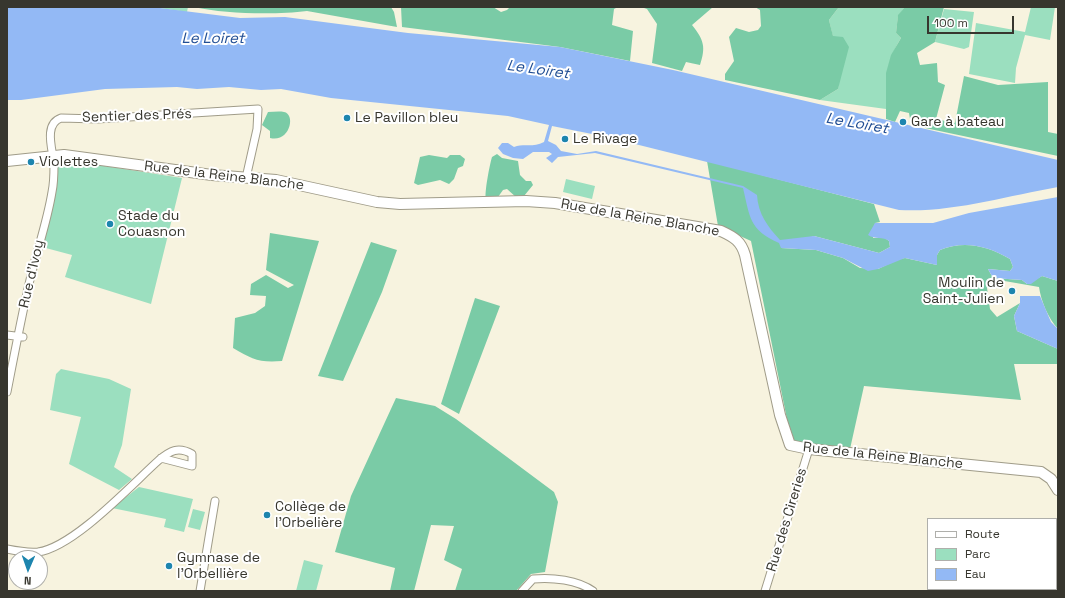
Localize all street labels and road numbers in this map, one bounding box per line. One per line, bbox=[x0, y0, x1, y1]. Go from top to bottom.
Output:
street label: Sentier des Prés bbox=[82, 106, 192, 126]
street label: Rue de la Reine Blanche bbox=[143, 158, 305, 194]
street label: Rue de la Reine Blanche bbox=[559, 196, 721, 240]
street label: Rue d'Ivoy bbox=[16, 238, 48, 310]
street label: Rue de la Reine Blanche bbox=[802, 439, 964, 473]
street label: Rue des Cireries bbox=[763, 466, 811, 574]

